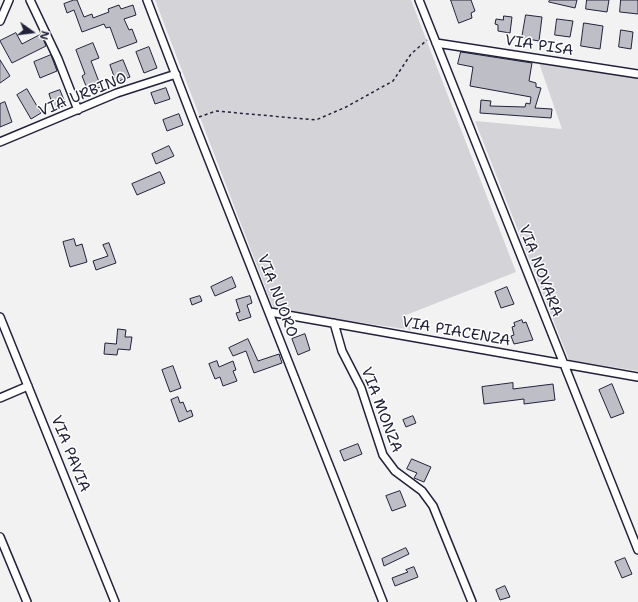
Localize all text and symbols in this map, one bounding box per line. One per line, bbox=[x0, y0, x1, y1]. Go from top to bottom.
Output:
north arrow bbox=[12, 12, 52, 52]
text: N bbox=[36, 29, 52, 41]
street label: VIA PISA bbox=[503, 32, 575, 60]
street label: VIA URBINO bbox=[36, 69, 130, 121]
street label: VIA NOVARA bbox=[514, 223, 566, 319]
street label: VIA NUORO bbox=[253, 252, 301, 340]
street label: VIA PIACENZA bbox=[400, 314, 512, 350]
street label: VIA MONZA bbox=[357, 365, 405, 455]
street label: VIA PAVIA bbox=[47, 413, 93, 495]

